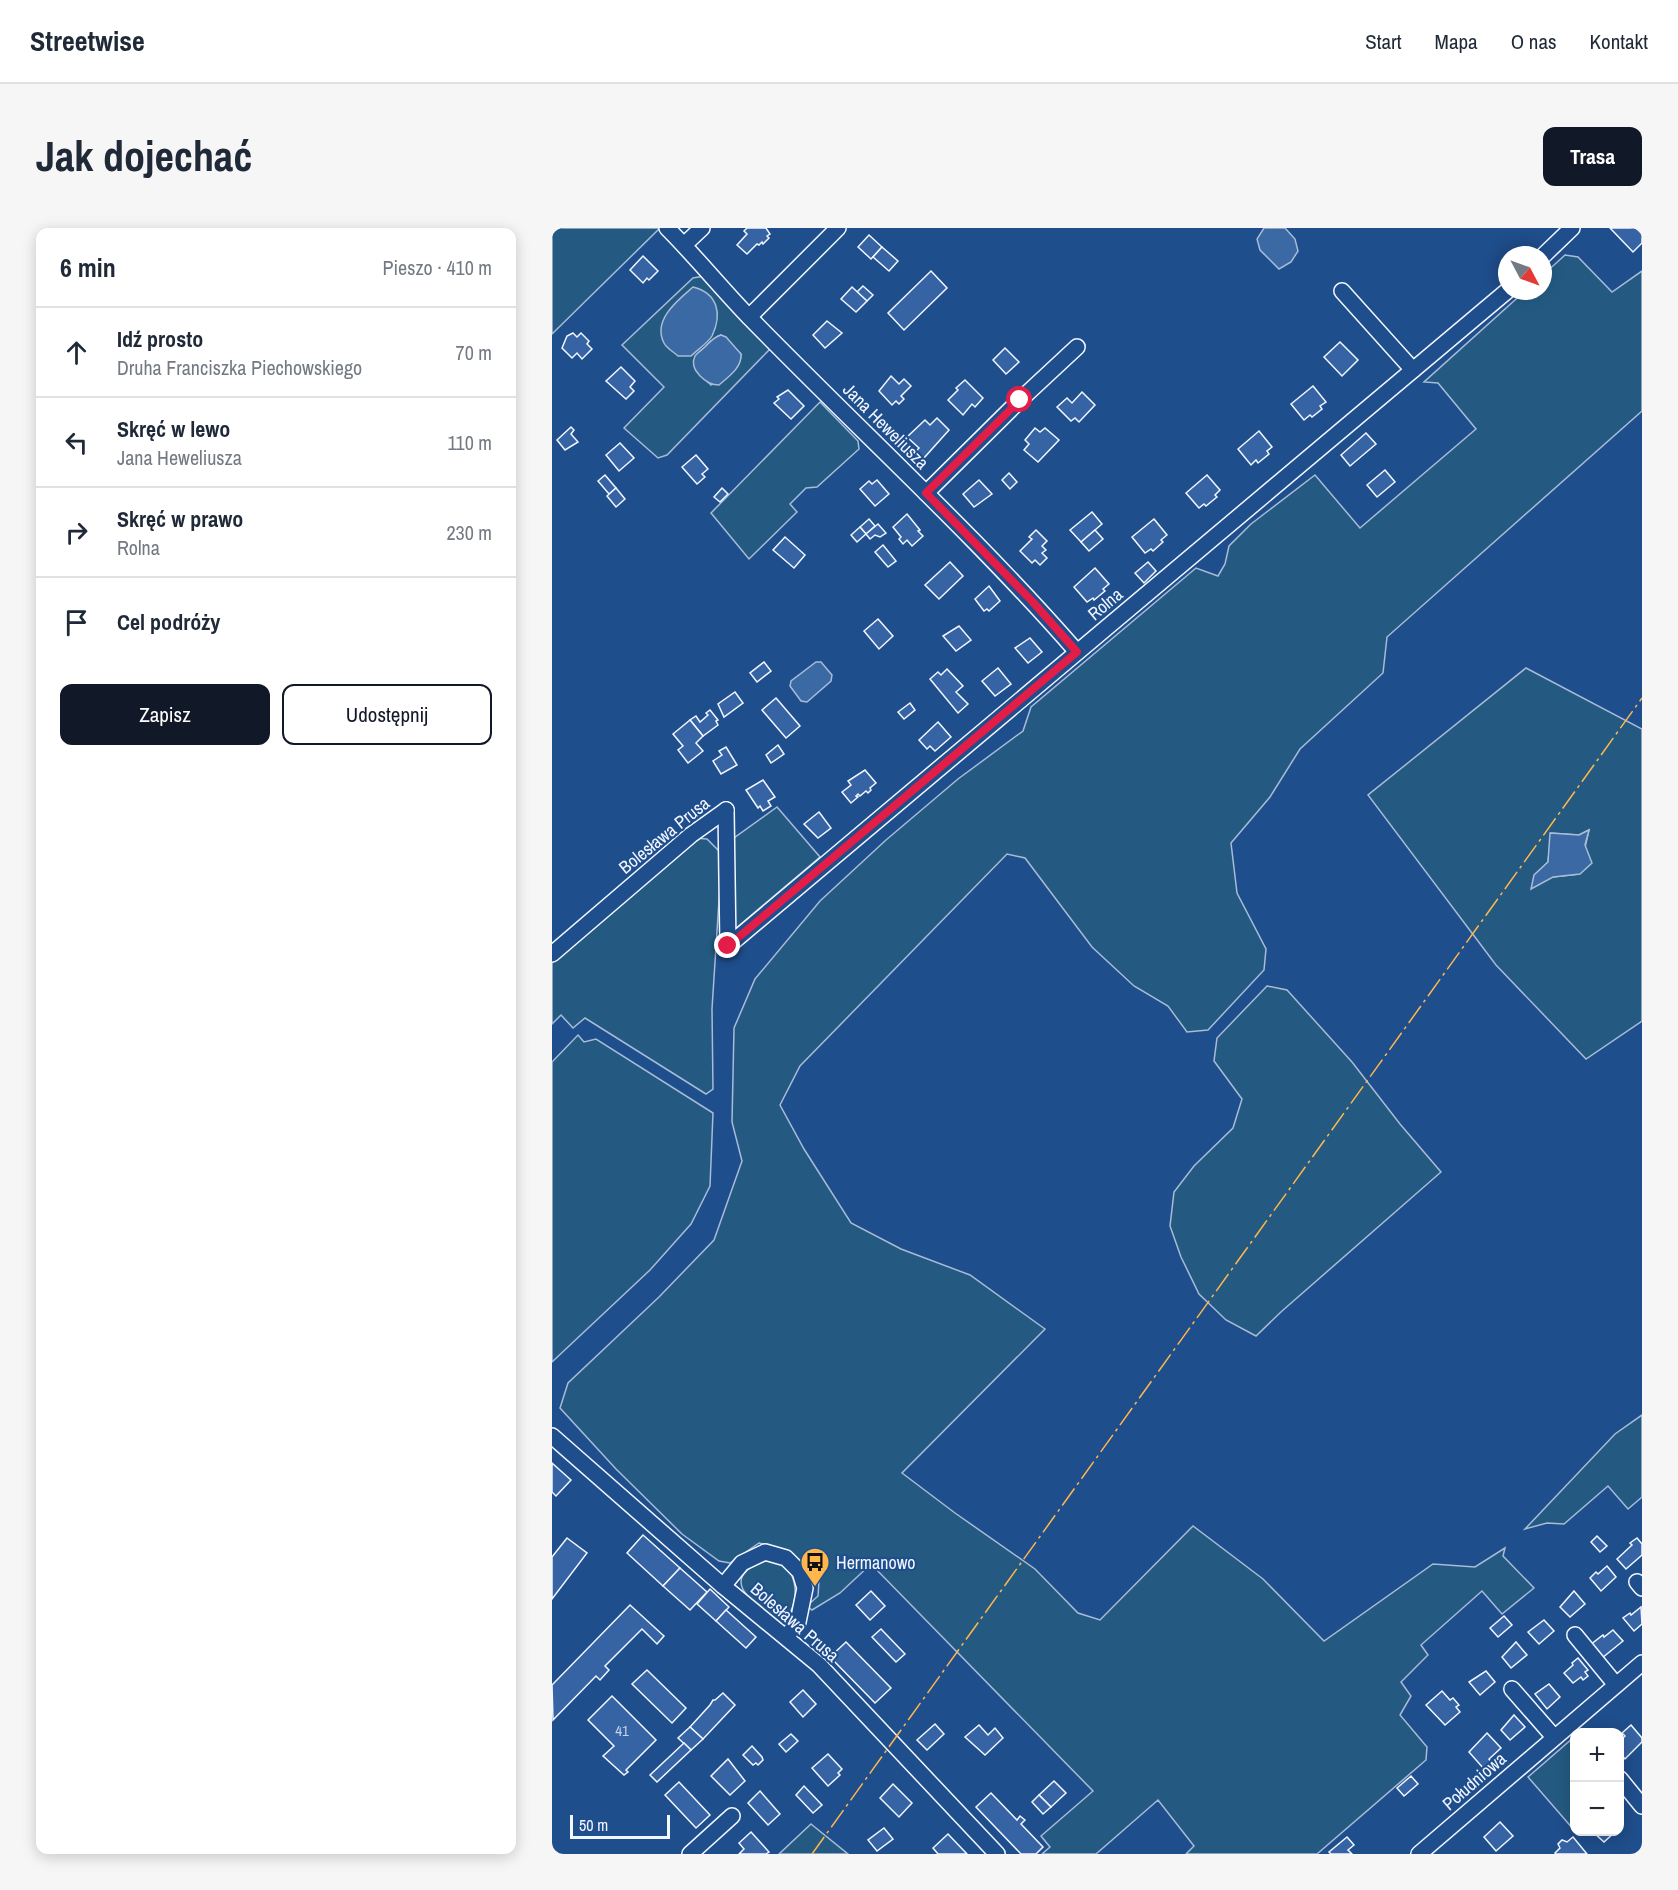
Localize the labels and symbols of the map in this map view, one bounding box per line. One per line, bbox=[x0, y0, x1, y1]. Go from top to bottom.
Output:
north arrow bbox=[1498, 246, 1552, 300]
street label: Jana Heweliusza bbox=[837, 377, 935, 475]
route start bbox=[1006, 386, 1032, 412]
street label: Rolna bbox=[1082, 582, 1128, 626]
street label: Bolesława Prusa bbox=[613, 791, 715, 879]
route end bbox=[714, 932, 740, 958]
bus stop icon: Hermanowo bbox=[799, 1546, 831, 1588]
place label: Hermanowo bbox=[836, 1550, 916, 1575]
street label: Bolesława Prusa bbox=[745, 1577, 845, 1667]
house number: 41 bbox=[615, 1720, 629, 1741]
street label: Południowa bbox=[1437, 1746, 1511, 1816]
scale bar bbox=[570, 1812, 670, 1840]

